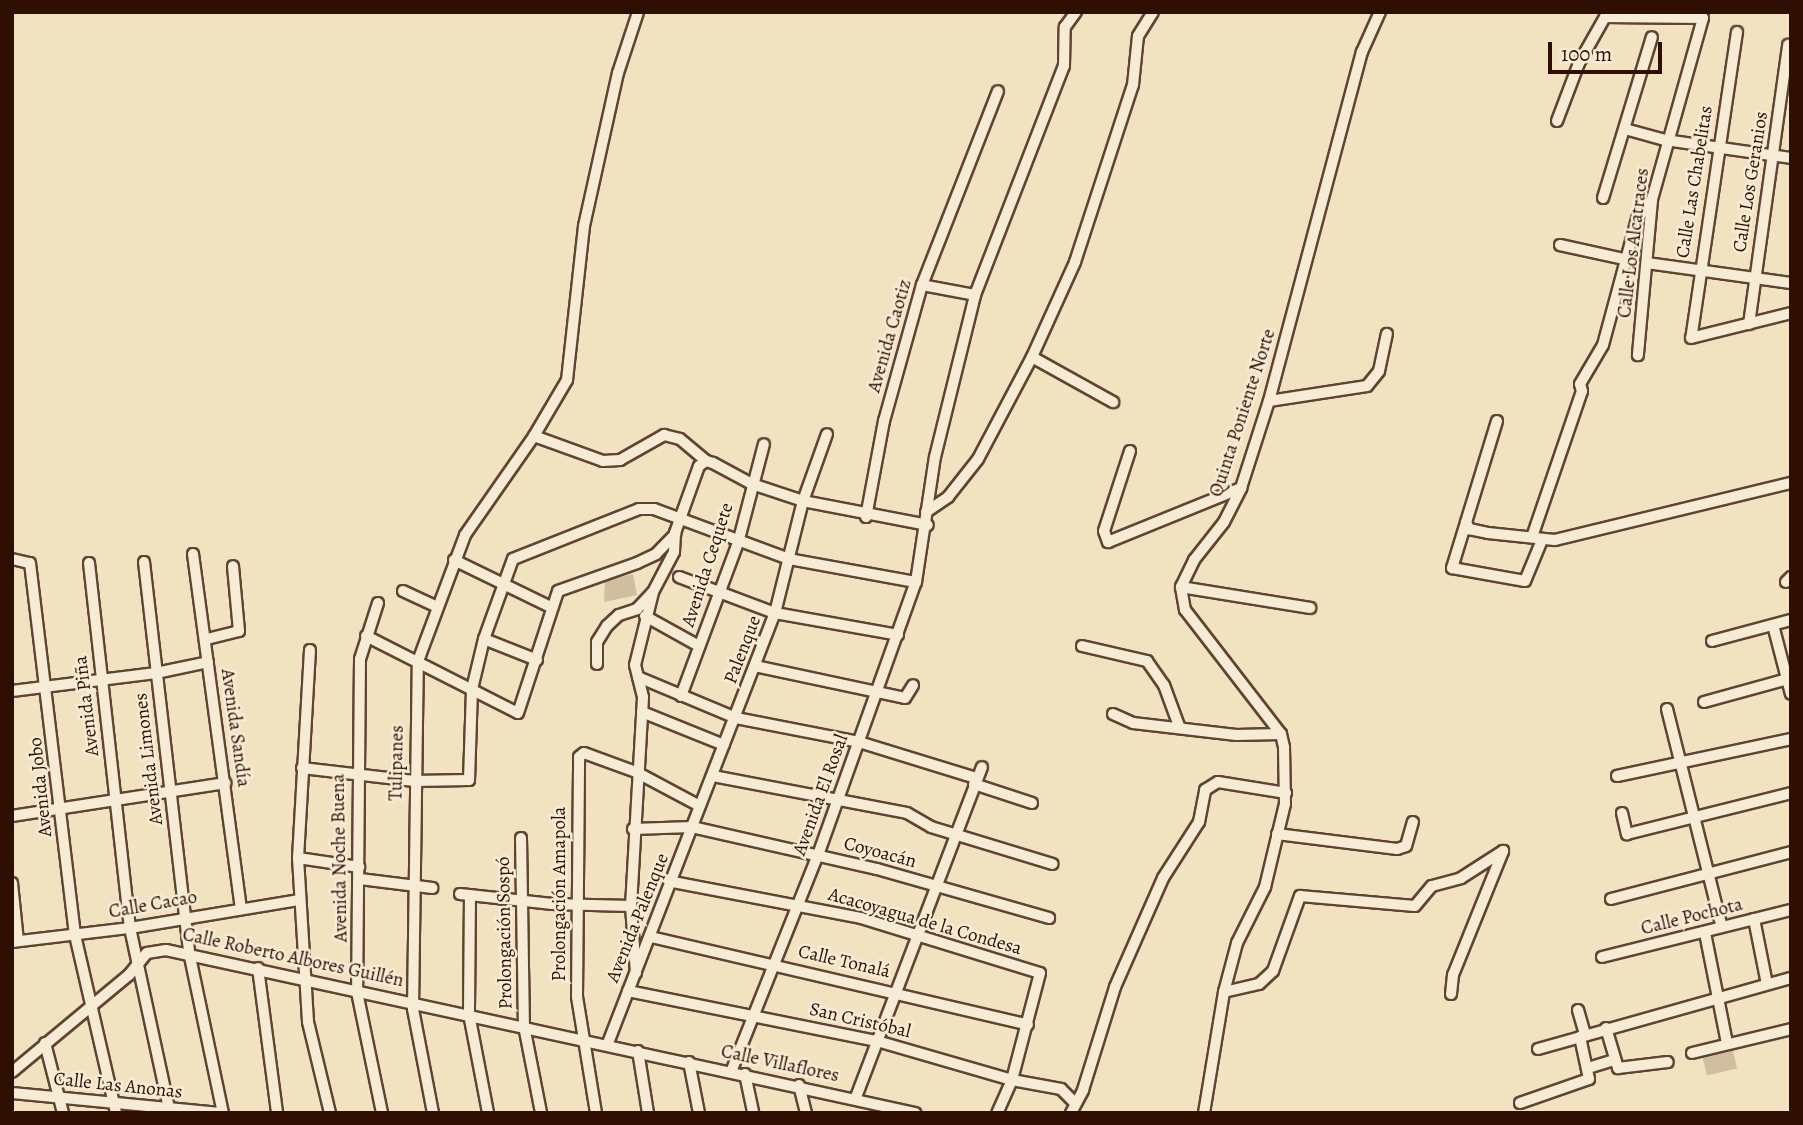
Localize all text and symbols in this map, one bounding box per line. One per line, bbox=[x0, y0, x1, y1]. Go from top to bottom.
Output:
scale bar bbox=[1551, 28, 1665, 72]
text: 100 m bbox=[1561, 40, 1612, 68]
street label: Calle Las Chabelitas bbox=[1672, 104, 1718, 260]
street label: Calle Los Geranios bbox=[1729, 110, 1773, 254]
street label: Calle Los Alcatraces bbox=[1613, 167, 1655, 319]
street label: Avenida Caotiz bbox=[863, 277, 917, 395]
street label: Quinta Poniente Norte bbox=[1205, 326, 1281, 500]
street label: Avenida Cequete bbox=[677, 500, 739, 630]
street label: Palenque bbox=[720, 613, 766, 687]
street label: Avenida Piña bbox=[70, 654, 104, 758]
street label: Avenida Sandía bbox=[215, 667, 255, 789]
street label: Avenida Limones bbox=[130, 692, 168, 826]
street label: Tulipanes bbox=[385, 725, 409, 801]
street label: Avenida El Rosal bbox=[789, 731, 853, 859]
street label: Avenida Jobo bbox=[24, 736, 58, 838]
street label: Avenida Noche Buena bbox=[327, 774, 353, 942]
street label: Prolongación Amapola bbox=[549, 807, 571, 981]
street label: Coyoacán bbox=[841, 832, 919, 874]
street label: Avenida Palenque bbox=[602, 850, 674, 986]
street label: Prolongación Sospó bbox=[492, 856, 518, 1010]
street label: Acacoyagua de la Condesa bbox=[826, 883, 1024, 961]
street label: Calle Cacao bbox=[107, 886, 199, 924]
street label: Calle Pochota bbox=[1639, 893, 1745, 941]
street label: Calle Roberto Albores Guillén bbox=[180, 923, 406, 993]
street label: Calle Tonalá bbox=[796, 940, 892, 984]
street label: San Cristóbal bbox=[807, 998, 913, 1044]
street label: Calle Villaflores bbox=[719, 1040, 841, 1088]
street label: Calle Las Anonas bbox=[52, 1068, 184, 1104]

